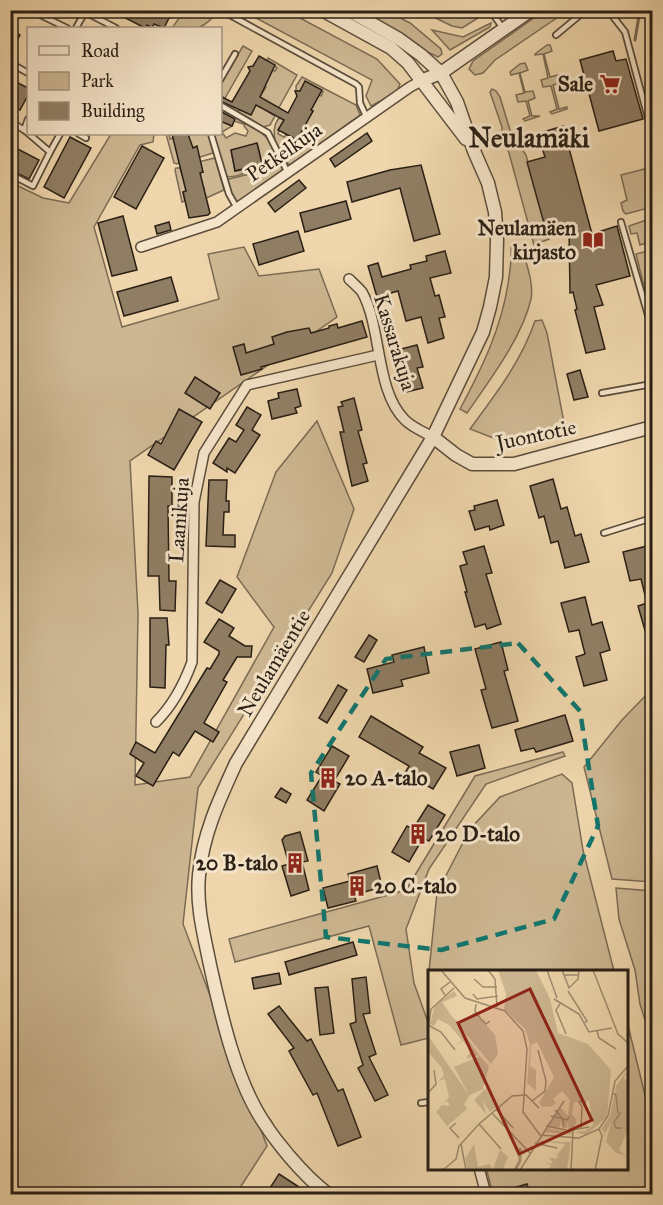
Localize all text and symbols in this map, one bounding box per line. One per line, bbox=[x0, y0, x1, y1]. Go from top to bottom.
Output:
legend bbox=[27, 27, 222, 135]
text: Road bbox=[81, 40, 119, 62]
text: Park bbox=[81, 70, 114, 92]
place label: Sale bbox=[558, 71, 593, 97]
supermarket icon: Sale bbox=[598, 72, 622, 96]
text: Building bbox=[81, 100, 145, 123]
street label: Petkelkuja bbox=[241, 116, 327, 187]
district label: Neulamäki bbox=[469, 121, 590, 154]
place label: Neulamäen kirjasto bbox=[477, 215, 577, 265]
library icon: Neulamäen kirjasto bbox=[581, 228, 605, 252]
street label: Kassarakuja bbox=[368, 291, 422, 394]
street label: Juontotie bbox=[492, 414, 579, 457]
street label: Laanikuja bbox=[163, 476, 195, 563]
street label: Neulamäentie bbox=[232, 605, 316, 721]
place label: 20 A-talo bbox=[345, 765, 428, 791]
building icon: 20 A-talo bbox=[316, 766, 340, 790]
place label: 20 D-talo bbox=[435, 821, 520, 847]
building icon: 20 D-talo bbox=[406, 822, 430, 846]
place label: 20 B-talo bbox=[196, 850, 278, 876]
building icon: 20 B-talo bbox=[283, 851, 307, 875]
place label: 20 C-talo bbox=[374, 873, 457, 899]
building icon: 20 C-talo bbox=[345, 874, 369, 898]
inset map bbox=[428, 970, 627, 1169]

